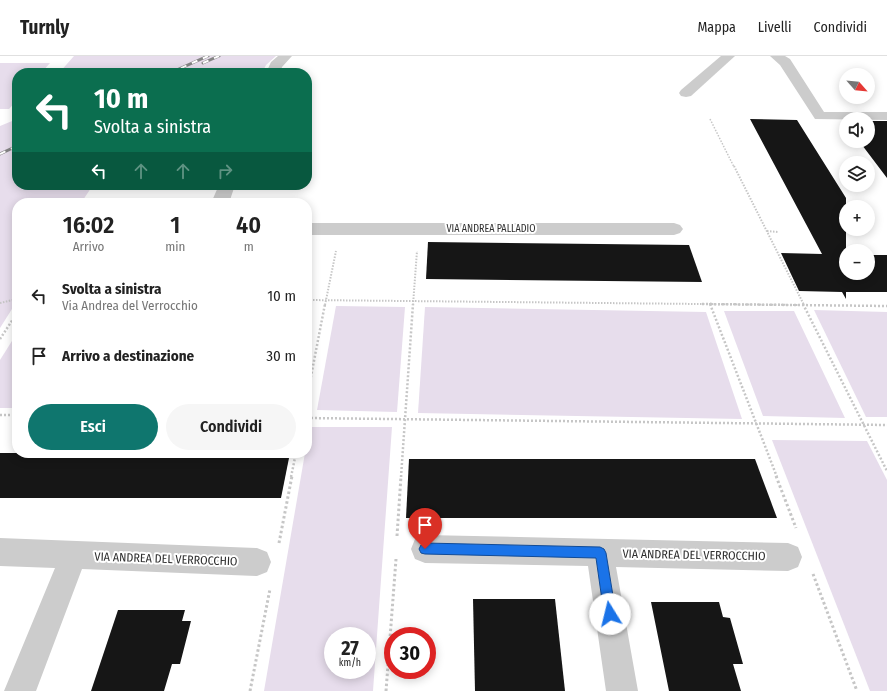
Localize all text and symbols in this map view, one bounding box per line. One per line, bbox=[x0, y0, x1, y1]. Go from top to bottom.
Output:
text: Turnly bbox=[20, 16, 69, 39]
text: Mappa bbox=[697, 19, 736, 36]
text: Livelli bbox=[758, 19, 792, 36]
text: Condividi bbox=[814, 19, 867, 36]
north arrow bbox=[839, 68, 875, 104]
map controls bbox=[839, 68, 875, 280]
text: 10 m bbox=[94, 82, 148, 115]
icon: left bbox=[28, 84, 80, 136]
button: sound bbox=[839, 112, 875, 148]
text: Svolta a sinistra bbox=[94, 116, 211, 138]
button: layers bbox=[839, 156, 875, 192]
icon: left bbox=[88, 160, 110, 182]
icon: ahead bbox=[130, 160, 152, 182]
icon: ahead bbox=[172, 160, 194, 182]
icon: right bbox=[214, 160, 236, 182]
button: + bbox=[839, 200, 875, 236]
text: 16:02 bbox=[63, 211, 114, 239]
text: 1 bbox=[170, 211, 180, 239]
text: 40 bbox=[236, 211, 261, 239]
street label: VIA ANDREA PALLADIO bbox=[447, 223, 535, 235]
text: Arrivo bbox=[73, 239, 104, 254]
text: min bbox=[165, 239, 185, 254]
text: m bbox=[244, 239, 254, 254]
button: − bbox=[839, 244, 875, 280]
text: Svolta a sinistra bbox=[62, 280, 162, 298]
icon: left bbox=[28, 285, 50, 307]
text: 10 m bbox=[267, 287, 296, 305]
text: Via Andrea del Verrocchio bbox=[62, 298, 198, 313]
icon: arrive bbox=[28, 345, 50, 367]
text: Arrivo a destinazione bbox=[62, 347, 194, 365]
text: 30 m bbox=[266, 347, 296, 365]
button: Esci bbox=[28, 404, 158, 450]
button: Condividi bbox=[166, 404, 296, 450]
pin bbox=[408, 508, 442, 549]
icon: arrive bbox=[414, 514, 436, 536]
street label: VIA ANDREA DEL VERROCCHIO bbox=[622, 547, 766, 563]
street label: VIA ANDREA DEL VERROCCHIO bbox=[94, 550, 238, 568]
position arrow bbox=[589, 593, 631, 635]
speed limit sign: 30 bbox=[384, 627, 436, 679]
text: 27 bbox=[341, 636, 359, 660]
text: km/h bbox=[339, 657, 361, 669]

